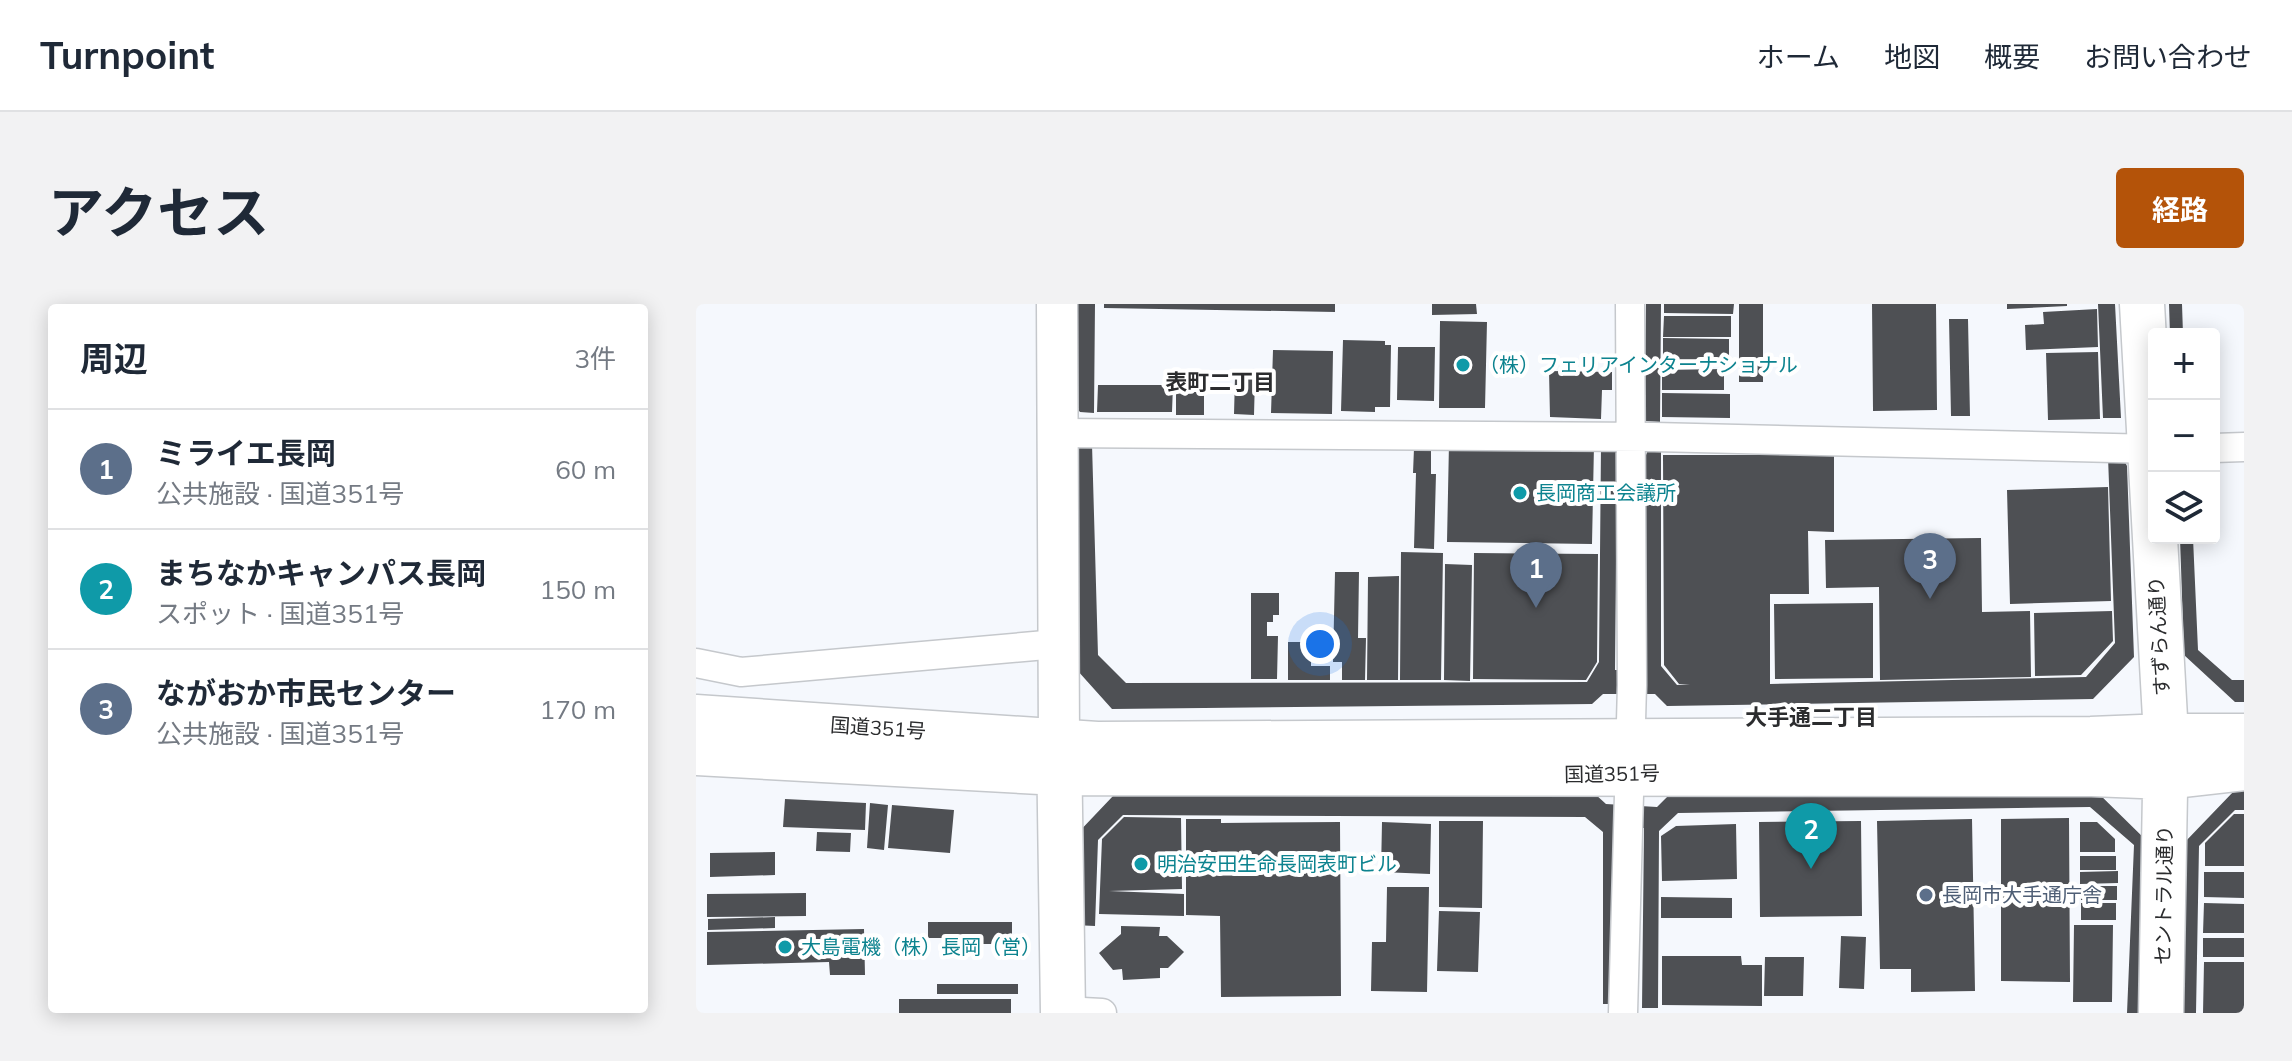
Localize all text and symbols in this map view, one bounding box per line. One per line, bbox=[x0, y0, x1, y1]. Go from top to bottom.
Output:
text: Turnpoint bbox=[40, 31, 214, 79]
text: ホーム bbox=[1757, 39, 1840, 74]
text: 地図 bbox=[1884, 39, 1940, 74]
text: 概要 bbox=[1984, 39, 2040, 74]
text: お問い合わせ bbox=[2084, 39, 2252, 74]
button: 経路 bbox=[2116, 168, 2244, 248]
text: アクセス bbox=[48, 177, 269, 247]
map controls bbox=[2148, 328, 2220, 544]
button: + bbox=[2148, 328, 2220, 400]
text: 周辺 bbox=[80, 337, 148, 380]
text: 3件 bbox=[574, 342, 616, 375]
place label: （株）フェリアインターナショナル bbox=[1479, 352, 1798, 377]
marker: （株）フェリアインターナショナル bbox=[1454, 356, 1472, 374]
district label: 表町二丁目 bbox=[1165, 368, 1275, 396]
button: − bbox=[2148, 400, 2220, 472]
text: ミライエ長岡 bbox=[156, 434, 336, 472]
text: 1 bbox=[98, 453, 114, 486]
text: 60 m bbox=[555, 453, 616, 486]
button: layers bbox=[2148, 472, 2220, 544]
text: 公共施設 · 国道351号 bbox=[156, 477, 404, 510]
place label: 長岡商工会議所 bbox=[1536, 480, 1676, 505]
marker: 長岡商工会議所 bbox=[1511, 484, 1529, 502]
pin: 3 bbox=[1904, 533, 1956, 599]
pin: 1 bbox=[1510, 542, 1562, 608]
text: まちなかキャンパス長岡 bbox=[156, 554, 486, 592]
text: 2 bbox=[98, 573, 114, 606]
text: 150 m bbox=[540, 573, 616, 606]
street label: すずらん通り bbox=[2143, 575, 2174, 697]
text: スポット · 国道351号 bbox=[156, 597, 404, 630]
your location bbox=[1300, 624, 1340, 664]
text: ながおか市民センター bbox=[156, 674, 456, 712]
text: 3 bbox=[98, 693, 114, 726]
text: 170 m bbox=[540, 693, 616, 726]
district label: 大手通二丁目 bbox=[1745, 703, 1877, 731]
street label: 国道351号 bbox=[829, 712, 927, 743]
text: 公共施設 · 国道351号 bbox=[156, 717, 404, 750]
street label: 国道351号 bbox=[1564, 760, 1660, 787]
pin: 2 bbox=[1785, 803, 1837, 869]
street label: セントラル通り bbox=[2150, 825, 2177, 965]
place label: 明治安田生命長岡表町ビル bbox=[1157, 851, 1397, 876]
marker: 明治安田生命長岡表町ビル bbox=[1132, 855, 1150, 873]
place label: 長岡市大手通庁舎 bbox=[1942, 882, 2102, 907]
marker: 長岡市大手通庁舎 bbox=[1917, 886, 1935, 904]
place label: 大島電機（株）長岡（営） bbox=[801, 934, 1041, 959]
marker: 大島電機（株）長岡（営） bbox=[776, 938, 794, 956]

